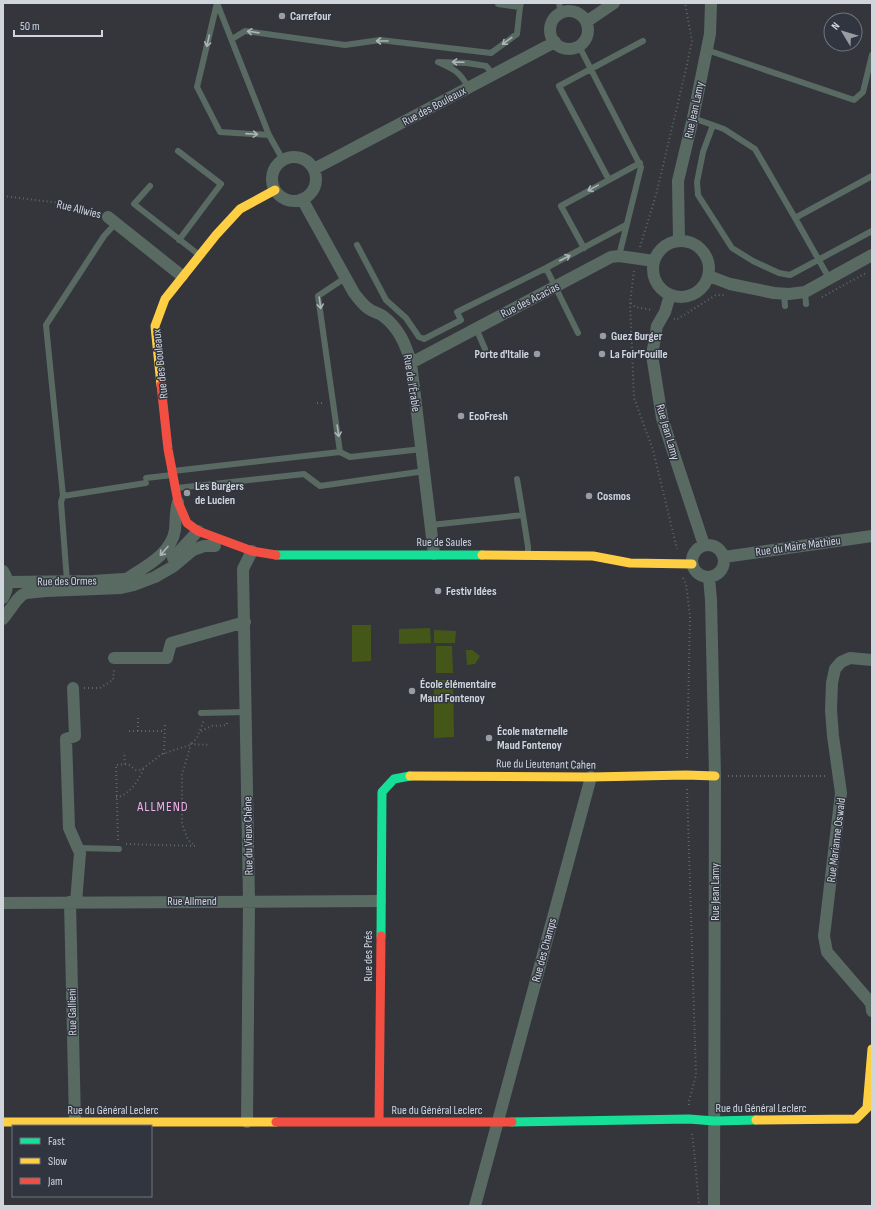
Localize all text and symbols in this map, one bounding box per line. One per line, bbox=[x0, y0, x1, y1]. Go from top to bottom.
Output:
place label: Carrefour bbox=[290, 9, 331, 24]
marker: Carrefour bbox=[277, 11, 287, 21]
scale bar bbox=[14, 12, 102, 38]
north arrow bbox=[823, 12, 863, 52]
text: 50 m bbox=[20, 19, 40, 34]
text: N bbox=[829, 20, 843, 32]
one-way arrow bbox=[247, 28, 260, 36]
one-way arrow bbox=[203, 34, 211, 47]
one-way arrow bbox=[376, 37, 389, 45]
one-way arrow bbox=[501, 37, 512, 45]
one-way arrow bbox=[452, 59, 465, 66]
street label: Rue Jean Lamy bbox=[681, 80, 708, 140]
street label: Rue des Bouleaux bbox=[400, 83, 469, 129]
one-way arrow bbox=[245, 131, 258, 138]
one-way arrow bbox=[587, 185, 599, 193]
street label: Rue Allwies bbox=[55, 197, 103, 222]
one-way arrow bbox=[559, 254, 571, 261]
street label: Rue des Acacias bbox=[498, 279, 562, 322]
one-way arrow bbox=[316, 296, 324, 309]
street label: Rue des Bouleaux bbox=[149, 328, 172, 399]
place label: Guez Burger bbox=[611, 329, 663, 344]
marker: Guez Burger bbox=[598, 331, 608, 341]
place label: Porte d'Italie bbox=[474, 347, 529, 362]
place label: La Foir'Fouille bbox=[610, 347, 668, 362]
marker: Porte d'Italie bbox=[532, 349, 542, 359]
marker: La Foir'Fouille bbox=[597, 349, 607, 359]
street label: Rue de l'Érable bbox=[400, 353, 423, 413]
street label: Rue Jean Lamy bbox=[652, 402, 683, 462]
place label: EcoFresh bbox=[469, 409, 508, 424]
marker: EcoFresh bbox=[456, 411, 466, 421]
one-way arrow bbox=[334, 424, 341, 437]
place label: Les Burgers de Lucien bbox=[195, 479, 244, 508]
marker: Les Burgers de Lucien bbox=[182, 488, 192, 498]
place label: Cosmos bbox=[597, 489, 631, 504]
marker: Cosmos bbox=[584, 491, 594, 501]
street label: Rue du Maire Mathieu bbox=[755, 533, 842, 560]
street label: Rue de Saules bbox=[416, 535, 472, 550]
one-way arrow bbox=[159, 546, 168, 556]
street label: Rue des Ormes bbox=[37, 573, 97, 590]
place label: Festiv Idées bbox=[446, 584, 497, 599]
marker: Festiv Idées bbox=[433, 586, 443, 596]
place label: École élémentaire Maud Fontenoy bbox=[420, 677, 496, 706]
marker: École élémentaire Maud Fontenoy bbox=[407, 686, 417, 696]
place label: École maternelle Maud Fontenoy bbox=[497, 724, 568, 753]
marker: École maternelle Maud Fontenoy bbox=[484, 733, 494, 743]
street label: Rue du Lieutenant Cahen bbox=[496, 756, 596, 773]
street label: Rue du Vieux Chêne bbox=[240, 796, 257, 876]
street label: Rue Marianne Oswald bbox=[824, 797, 849, 883]
district label: ALLMEND bbox=[136, 798, 189, 815]
street label: Rue Jean Lamy bbox=[708, 863, 723, 921]
street label: Rue Allmend bbox=[167, 894, 217, 909]
street label: Rue des Champs bbox=[529, 916, 560, 984]
street label: Rue des Prés bbox=[361, 931, 376, 981]
street label: Rue Gallieni bbox=[65, 988, 80, 1036]
street label: Rue du Général Leclerc bbox=[715, 1101, 807, 1116]
street label: Rue du Général Leclerc bbox=[67, 1103, 159, 1118]
street label: Rue du Général Leclerc bbox=[391, 1103, 483, 1118]
legend bbox=[12, 1125, 152, 1197]
text: Fast bbox=[48, 1134, 65, 1149]
text: Slow bbox=[48, 1154, 67, 1169]
text: Jam bbox=[47, 1174, 63, 1189]

